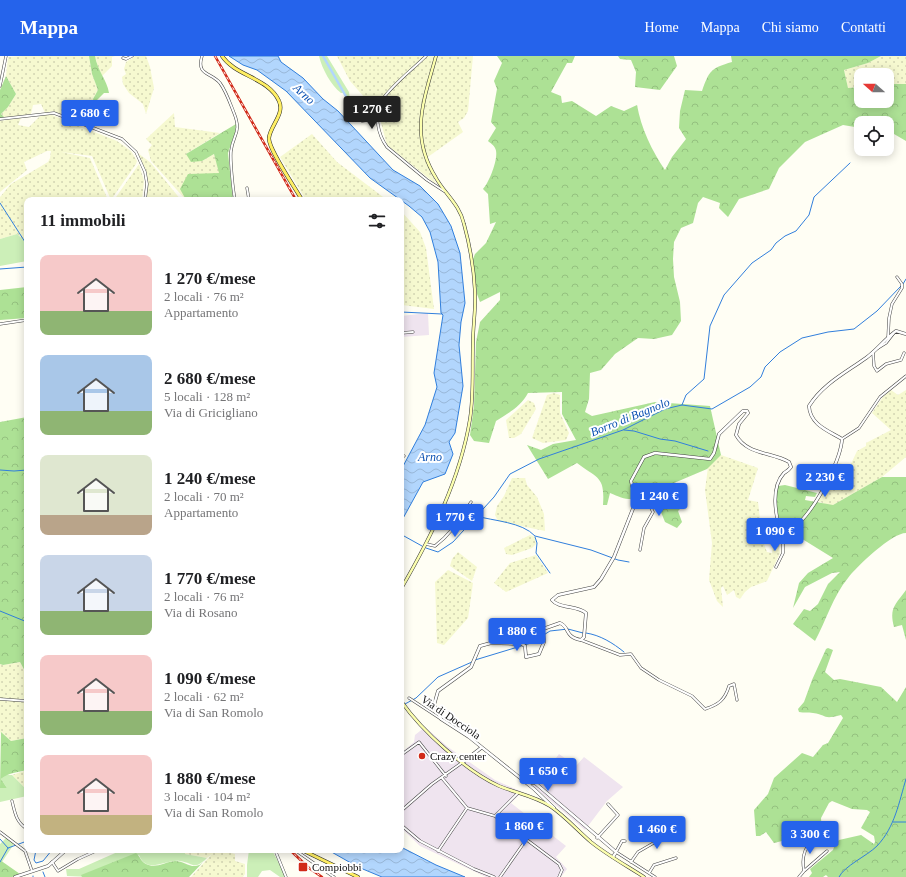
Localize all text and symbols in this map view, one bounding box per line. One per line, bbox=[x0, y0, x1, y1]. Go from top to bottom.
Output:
text: Mappa bbox=[20, 17, 78, 38]
text: Home bbox=[645, 20, 679, 35]
text: Mappa bbox=[701, 20, 740, 35]
text: Chi siamo bbox=[762, 20, 819, 35]
text: Contatti bbox=[841, 20, 886, 35]
north arrow bbox=[854, 68, 894, 108]
map controls bbox=[854, 68, 894, 156]
water label: Arno bbox=[290, 80, 318, 107]
pin: 1 270 € bbox=[335, 96, 409, 130]
pin: 2 680 € bbox=[53, 100, 127, 134]
text: 1 270 € bbox=[353, 101, 392, 116]
text: 2 680 € bbox=[71, 105, 110, 120]
button: locate bbox=[854, 116, 894, 156]
icon: filters bbox=[366, 210, 388, 232]
text: 11 immobili bbox=[40, 211, 125, 230]
text: 1 270 €/mese bbox=[164, 269, 256, 288]
icon: home bbox=[72, 271, 120, 319]
text: 2 locali · 76 m² bbox=[164, 289, 244, 304]
text: Appartamento bbox=[164, 305, 238, 320]
text: 2 680 €/mese bbox=[164, 369, 256, 388]
icon: home bbox=[72, 371, 120, 419]
text: 5 locali · 128 m² bbox=[164, 389, 250, 404]
water label: Borro di Bagnolo bbox=[588, 395, 672, 439]
text: Via di Gricigliano bbox=[164, 405, 258, 420]
water label: Arno bbox=[417, 450, 442, 464]
pin: 2 230 € bbox=[788, 464, 862, 498]
text: 1 240 €/mese bbox=[164, 469, 256, 488]
text: 2 230 € bbox=[806, 469, 845, 484]
icon: home bbox=[72, 471, 120, 519]
pin: 1 240 € bbox=[622, 483, 696, 517]
text: 1 240 € bbox=[640, 488, 679, 503]
text: 2 locali · 70 m² bbox=[164, 489, 244, 504]
pin: 1 770 € bbox=[418, 504, 492, 538]
text: Appartamento bbox=[164, 505, 238, 520]
text: 1 770 € bbox=[436, 509, 475, 524]
pin: 1 090 € bbox=[738, 518, 812, 552]
text: 1 090 € bbox=[756, 523, 795, 538]
text: 1 770 €/mese bbox=[164, 569, 256, 588]
icon: home bbox=[72, 571, 120, 619]
text: 2 locali · 76 m² bbox=[164, 589, 244, 604]
text: Via di Rosano bbox=[164, 605, 238, 620]
pin: 1 880 € bbox=[480, 618, 554, 652]
text: 1 880 € bbox=[498, 623, 537, 638]
text: 1 090 €/mese bbox=[164, 669, 256, 688]
icon: home bbox=[72, 671, 120, 719]
text: 2 locali · 62 m² bbox=[164, 689, 244, 704]
street label: Via di Docciola bbox=[419, 693, 483, 741]
text: Via di San Romolo bbox=[164, 705, 263, 720]
place label: Crazy center bbox=[430, 750, 486, 762]
marker: Crazy center bbox=[417, 751, 427, 761]
pin: 1 650 € bbox=[511, 758, 585, 792]
text: 1 650 € bbox=[529, 763, 568, 778]
text: 1 880 €/mese bbox=[164, 769, 256, 788]
icon: home bbox=[72, 771, 120, 819]
text: 3 locali · 104 m² bbox=[164, 789, 250, 804]
text: Via di San Romolo bbox=[164, 805, 263, 820]
pin: 1 860 € bbox=[487, 813, 561, 847]
pin: 1 460 € bbox=[620, 816, 694, 850]
text: 1 860 € bbox=[505, 818, 544, 833]
text: 1 460 € bbox=[638, 821, 677, 836]
pin: 3 300 € bbox=[773, 821, 847, 855]
text: 3 300 € bbox=[791, 826, 830, 841]
marker: Compiobbi bbox=[297, 861, 309, 873]
place label: Compiobbi bbox=[312, 861, 362, 873]

